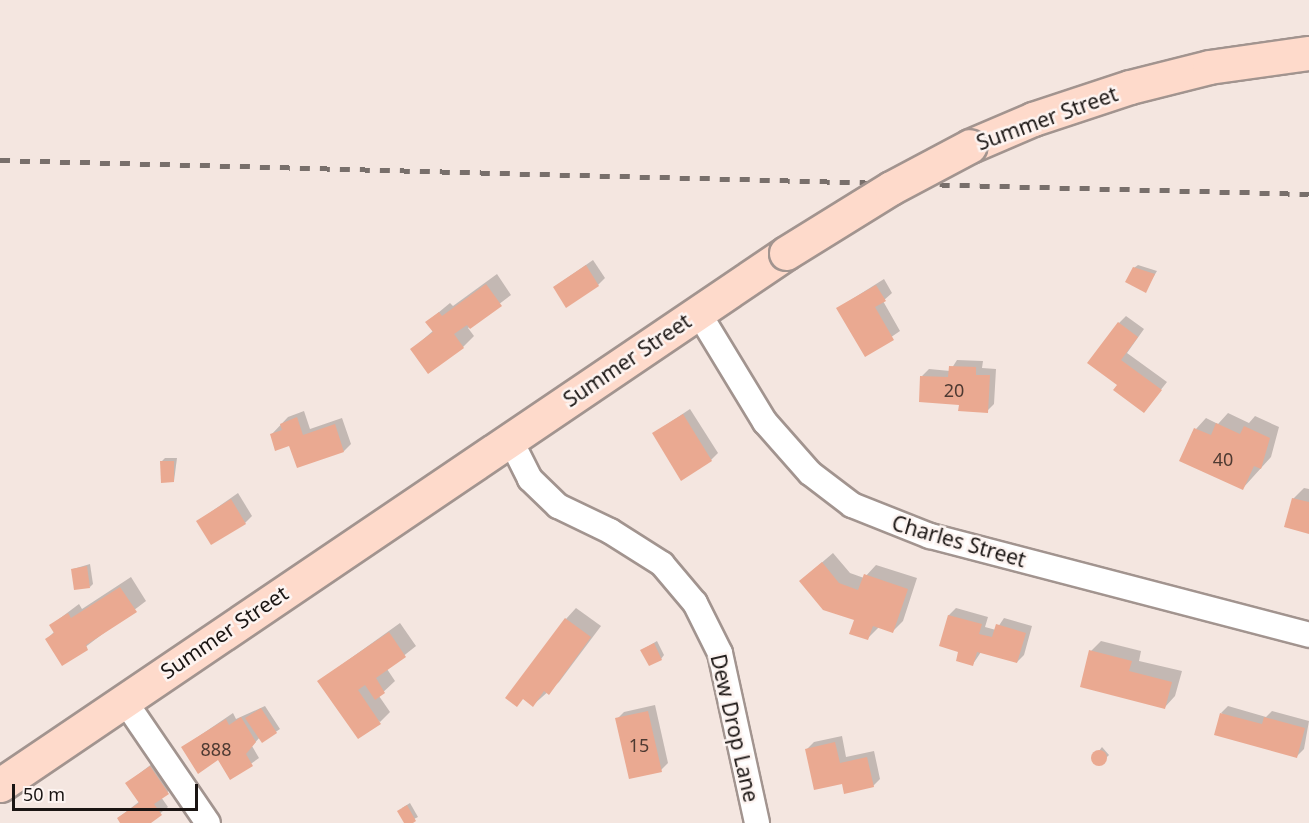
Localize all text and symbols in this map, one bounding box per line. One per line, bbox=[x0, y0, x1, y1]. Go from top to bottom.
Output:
street label: Summer Street bbox=[973, 81, 1121, 155]
street label: Summer Street bbox=[558, 308, 696, 412]
house number: 20 bbox=[944, 379, 964, 401]
house number: 40 bbox=[1213, 448, 1233, 470]
street label: Charles Street bbox=[889, 510, 1029, 572]
street label: Summer Street bbox=[155, 580, 293, 684]
street label: Dew Drop Lane bbox=[706, 652, 764, 804]
house number: 15 bbox=[629, 734, 649, 756]
house number: 888 bbox=[201, 738, 231, 760]
scale bar bbox=[15, 772, 201, 810]
text: 50 m bbox=[23, 782, 65, 806]

